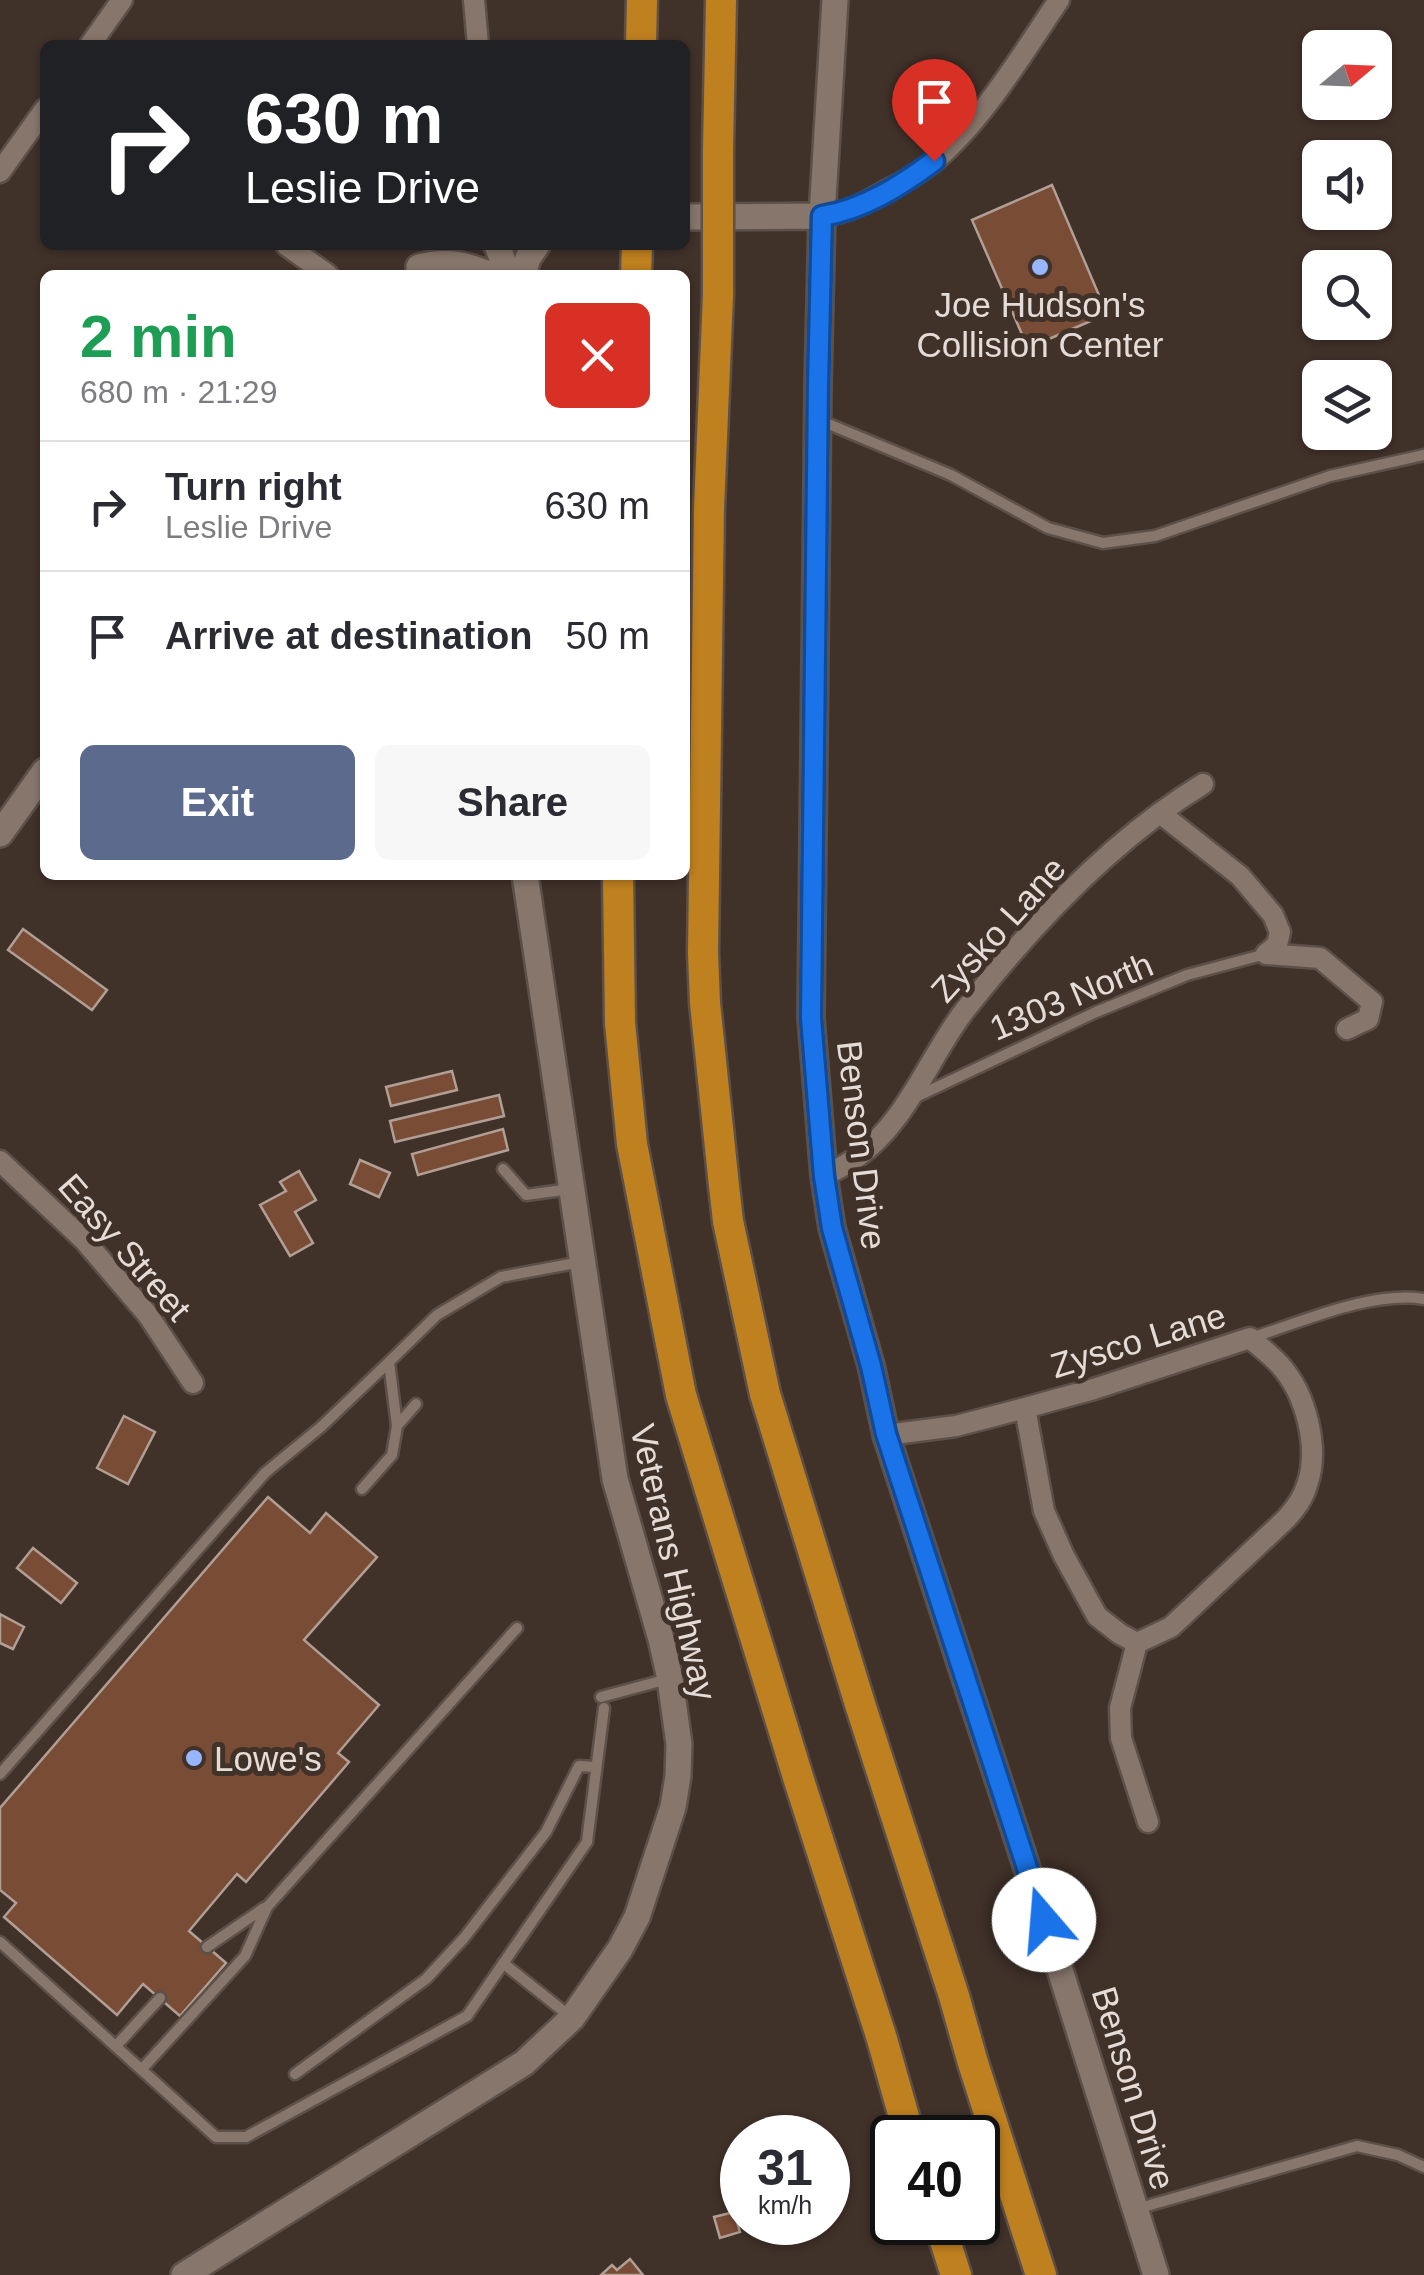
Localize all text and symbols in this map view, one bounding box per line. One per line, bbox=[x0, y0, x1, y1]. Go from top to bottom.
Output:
north arrow bbox=[1302, 30, 1392, 120]
map controls bbox=[1302, 30, 1392, 450]
pin bbox=[892, 59, 977, 162]
icon: arrive bbox=[907, 74, 962, 129]
icon: right bbox=[80, 80, 210, 210]
text: 630 m bbox=[245, 80, 443, 158]
button: sound bbox=[1302, 140, 1392, 230]
text: Leslie Drive bbox=[245, 162, 480, 213]
button: search bbox=[1302, 250, 1392, 340]
marker: Joe Hudson's Collision Center bbox=[1029, 256, 1051, 278]
place label: Joe Hudson's Collision Center bbox=[916, 285, 1164, 364]
text: 2 min bbox=[80, 303, 237, 370]
button: close bbox=[545, 303, 650, 408]
button: layers bbox=[1302, 360, 1392, 450]
text: 680 m · 21:29 bbox=[80, 374, 277, 410]
text: Turn right bbox=[165, 466, 342, 508]
icon: right bbox=[80, 479, 135, 534]
text: 630 m bbox=[544, 485, 650, 527]
text: Leslie Drive bbox=[165, 509, 332, 545]
icon: arrive bbox=[80, 609, 135, 664]
text: Arrive at destination bbox=[165, 615, 532, 657]
text: 50 m bbox=[566, 615, 650, 657]
button: Exit bbox=[80, 745, 355, 860]
button: Share bbox=[375, 745, 650, 860]
street label: Zysko Lane bbox=[923, 849, 1073, 1009]
street label: 1303 North bbox=[984, 944, 1158, 1048]
street label: Benson Drive bbox=[830, 1038, 894, 1252]
street label: Easy Street bbox=[51, 1166, 199, 1328]
street label: Zysco Lane bbox=[1046, 1295, 1230, 1385]
street label: Veterans Highway bbox=[623, 1420, 725, 1704]
place label: Lowe's bbox=[214, 1739, 322, 1778]
marker: Lowe's bbox=[183, 1747, 205, 1769]
position arrow bbox=[992, 1868, 1096, 1972]
street label: Benson Drive bbox=[1085, 1982, 1183, 2194]
speed limit sign: 40 bbox=[870, 2115, 1000, 2245]
text: 31 bbox=[757, 2140, 813, 2196]
text: km/h bbox=[758, 2191, 812, 2219]

